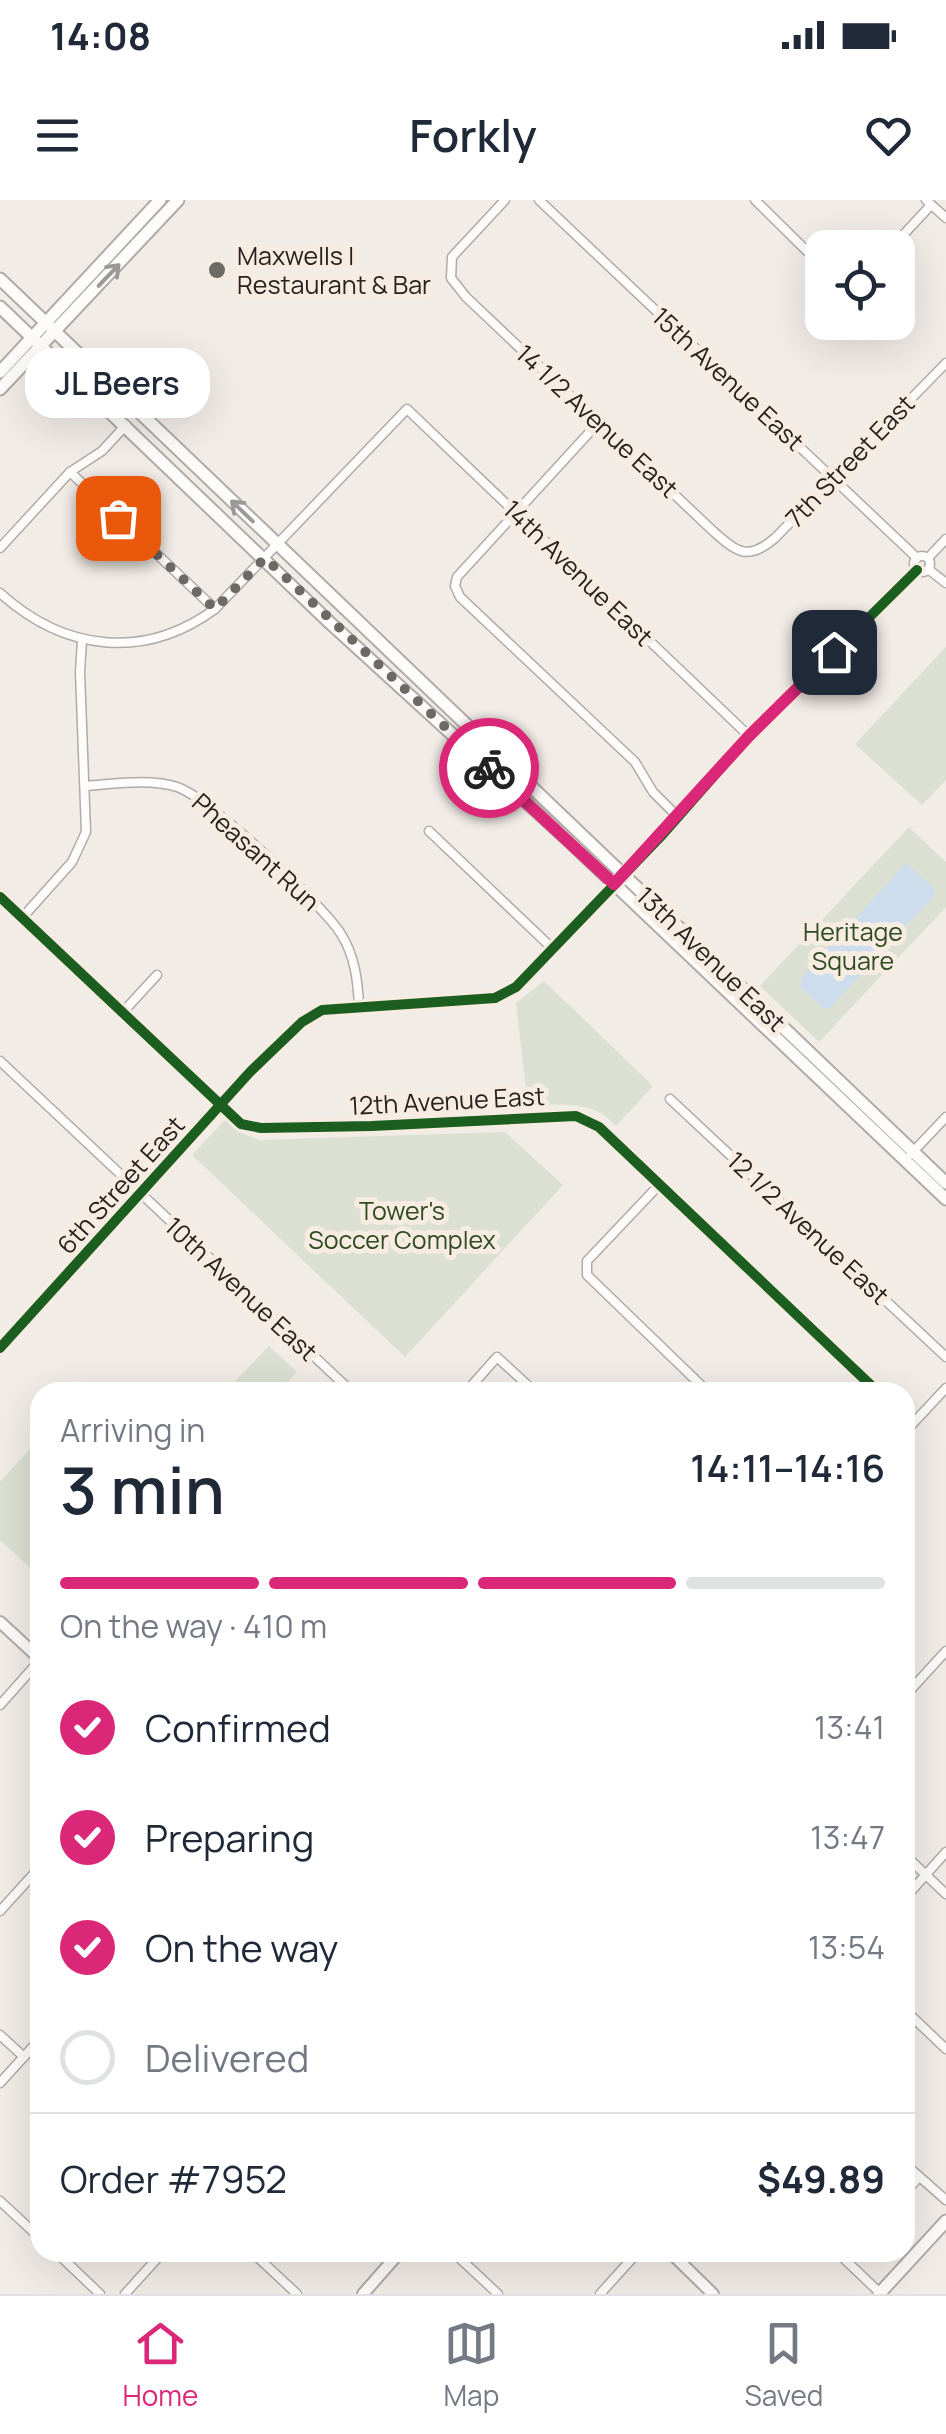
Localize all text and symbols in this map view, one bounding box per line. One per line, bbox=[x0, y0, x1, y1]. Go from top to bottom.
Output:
text: 14:08 bbox=[50, 9, 151, 61]
text: Forkly bbox=[409, 104, 537, 166]
icon: menu bbox=[30, 108, 85, 163]
icon: heart bbox=[861, 108, 916, 163]
map controls bbox=[805, 230, 915, 340]
button: locate bbox=[805, 230, 915, 340]
place label: Maxwells | Restaurant & Bar bbox=[237, 238, 431, 302]
marker: Maxwells | Restaurant & Bar bbox=[206, 259, 228, 281]
one-way arrow bbox=[97, 264, 121, 288]
street label: 15th Avenue East bbox=[645, 299, 812, 458]
street label: 14 1/2 Avenue East bbox=[509, 336, 686, 505]
callout: JL Beers bbox=[26, 348, 210, 418]
text: JL Beers bbox=[55, 361, 180, 405]
street label: 7th Street East bbox=[777, 387, 922, 535]
pin bbox=[76, 476, 161, 561]
icon: bag bbox=[91, 491, 146, 546]
street label: 14th Avenue East bbox=[496, 492, 661, 653]
one-way arrow bbox=[231, 500, 255, 524]
pin bbox=[792, 610, 877, 695]
icon: home bbox=[807, 625, 862, 680]
courier bbox=[439, 718, 539, 818]
icon: bike bbox=[462, 741, 517, 796]
street label: Pheasant Run bbox=[185, 785, 328, 918]
street label: 13th Avenue East bbox=[629, 878, 794, 1039]
park label: Heritage Square bbox=[803, 914, 903, 978]
street label: 12th Avenue East bbox=[348, 1078, 546, 1123]
street label: 6th Street East bbox=[49, 1108, 192, 1261]
street label: 12 1/2 Avenue East bbox=[720, 1143, 897, 1312]
park label: Tower's Soccer Complex bbox=[308, 1193, 496, 1257]
street label: 10th Avenue East bbox=[157, 1209, 325, 1369]
text: Arriving in bbox=[60, 1408, 205, 1452]
text: 14:11–14:16 bbox=[690, 1441, 885, 1493]
text: 3 min bbox=[60, 1445, 225, 1534]
text: On the way · 410 m bbox=[60, 1604, 327, 1648]
icon: check bbox=[60, 1700, 115, 1755]
text: Confirmed bbox=[145, 1701, 331, 1753]
text: 13:41 bbox=[814, 1705, 885, 1749]
icon: check bbox=[60, 1810, 115, 1865]
text: Preparing bbox=[145, 1811, 314, 1863]
text: 13:47 bbox=[810, 1815, 885, 1859]
icon: check bbox=[60, 1920, 115, 1975]
text: On the way bbox=[145, 1921, 338, 1973]
text: 13:54 bbox=[808, 1925, 885, 1969]
text: Delivered bbox=[145, 2031, 309, 2083]
text: Order #7952 bbox=[60, 2152, 287, 2204]
text: $49.89 bbox=[757, 2152, 885, 2204]
tab: Home bbox=[123, 2316, 198, 2414]
tab: Map bbox=[444, 2316, 499, 2414]
tab: Saved bbox=[744, 2316, 823, 2414]

